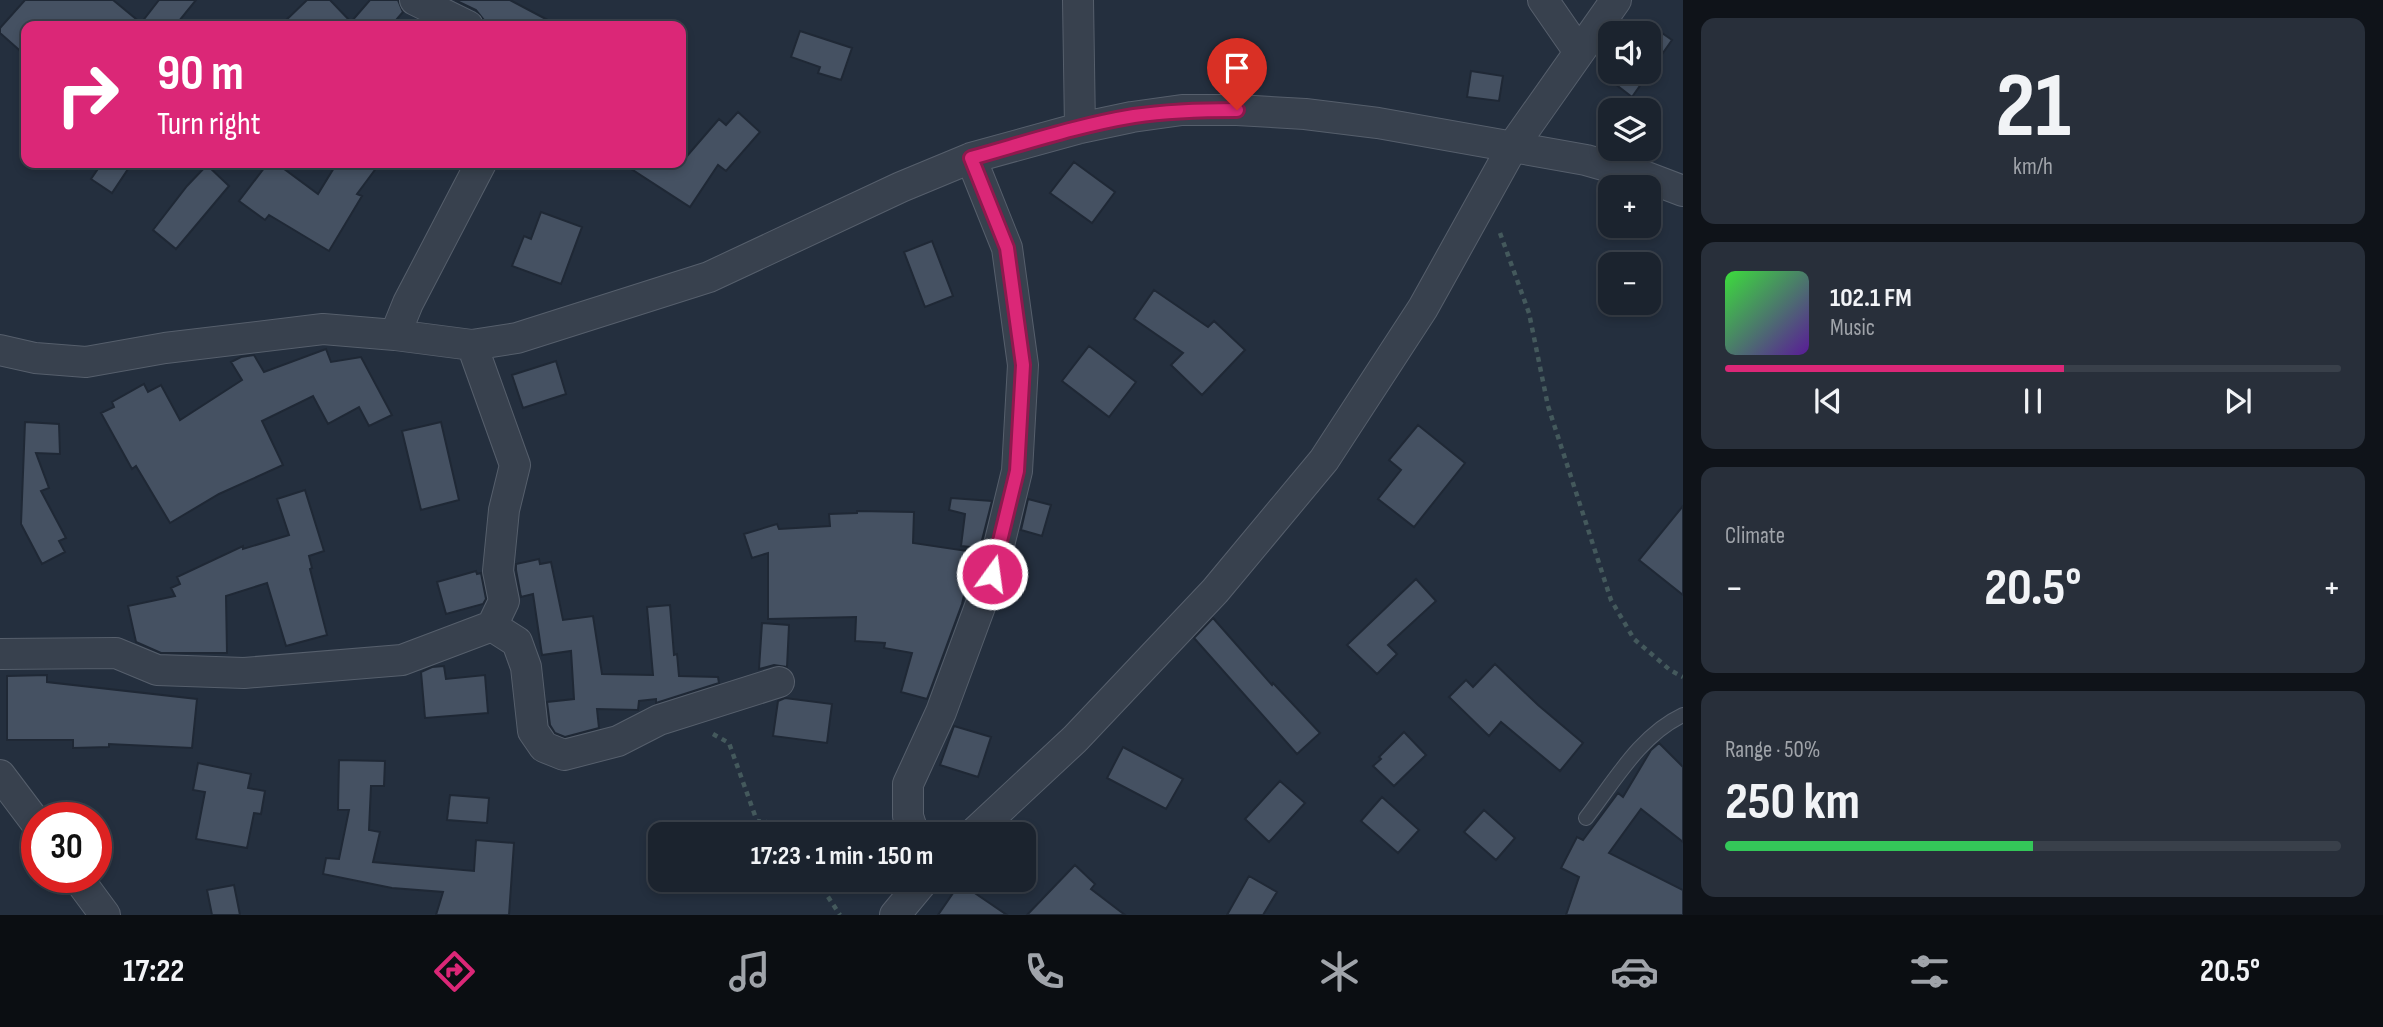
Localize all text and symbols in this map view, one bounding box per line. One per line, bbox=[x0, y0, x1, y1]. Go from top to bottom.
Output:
map controls bbox=[1598, 21, 1661, 315]
button: sound bbox=[1598, 21, 1661, 84]
pin bbox=[1207, 38, 1267, 110]
text: 90 m bbox=[157, 45, 244, 104]
icon: right bbox=[42, 49, 133, 140]
icon: arrive bbox=[1218, 49, 1256, 87]
text: 21 bbox=[1995, 53, 2071, 162]
button: layers bbox=[1598, 98, 1661, 161]
text: Turn right bbox=[157, 105, 261, 144]
text: km/h bbox=[2013, 153, 2053, 181]
button: + bbox=[1598, 175, 1661, 238]
button: − bbox=[1598, 252, 1661, 315]
text: 102.1 FM bbox=[1830, 283, 1912, 314]
text: Music bbox=[1830, 314, 1875, 342]
icon: previous bbox=[1809, 382, 1847, 420]
icon: pause bbox=[2014, 382, 2052, 420]
icon: next bbox=[2219, 382, 2257, 420]
text: Climate bbox=[1725, 522, 1785, 550]
position arrow bbox=[955, 537, 1029, 611]
text: 20.5° bbox=[1984, 557, 2082, 620]
text: − bbox=[1725, 566, 1744, 611]
text: + bbox=[2322, 566, 2341, 611]
text: Range · 50% bbox=[1725, 736, 1820, 764]
text: 250 km bbox=[1725, 771, 1860, 834]
speed limit sign: 30 bbox=[21, 802, 112, 893]
text: 17:23 · 1 min · 150 m bbox=[751, 841, 933, 872]
icon: directions bbox=[430, 947, 479, 996]
icon: music bbox=[725, 947, 774, 996]
icon: phone bbox=[1020, 947, 1069, 996]
icon: climate bbox=[1315, 947, 1364, 996]
icon: car bbox=[1610, 947, 1659, 996]
icon: filters bbox=[1905, 947, 1954, 996]
text: 17:22 bbox=[123, 952, 184, 991]
text: 20.5° bbox=[2200, 952, 2260, 991]

